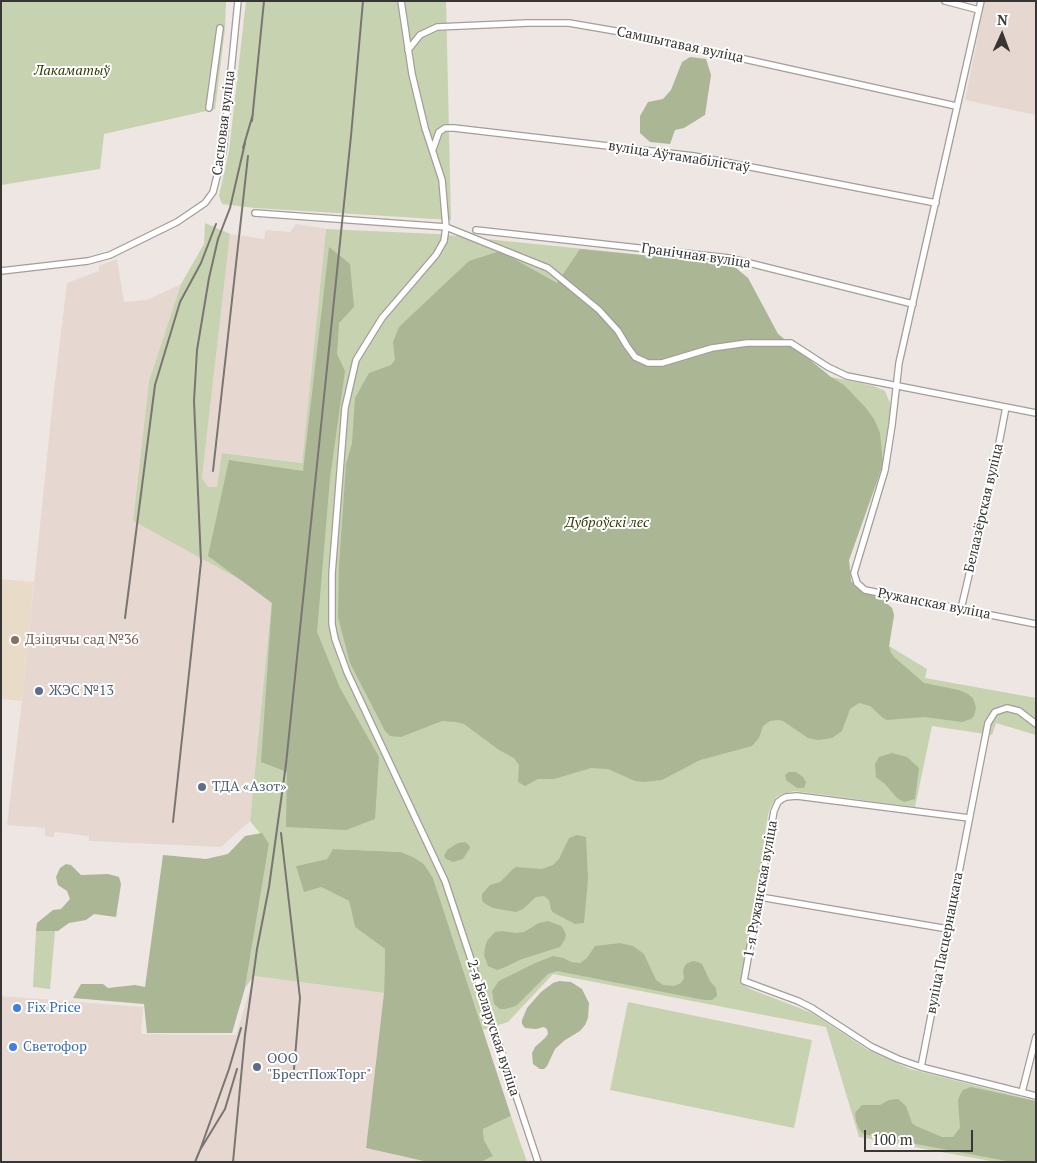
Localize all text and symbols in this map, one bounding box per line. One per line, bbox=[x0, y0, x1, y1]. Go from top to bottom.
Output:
north arrow bbox=[977, 10, 1027, 60]
text: N bbox=[997, 10, 1008, 29]
street label: Самшытавая вуліца bbox=[615, 23, 745, 67]
park label: Лакаматыў bbox=[34, 63, 110, 79]
street label: Сасновая вуліца bbox=[209, 69, 239, 177]
street label: вуліца Аўтамабілістаў bbox=[607, 138, 751, 176]
street label: Гранічная вуліца bbox=[640, 240, 752, 272]
street label: Белаазёрская вуліца bbox=[961, 442, 1007, 574]
park label: Дуброўскі лес bbox=[565, 515, 649, 531]
street label: Ружанская вуліца bbox=[876, 585, 992, 623]
place label: Дзіцячы сад №36 bbox=[25, 632, 139, 648]
marker: Дзіцячы сад №36 bbox=[9, 634, 21, 646]
place label: ЖЭС №13 bbox=[49, 683, 114, 699]
marker: ЖЭС №13 bbox=[33, 685, 45, 697]
place label: ТДА «Азот» bbox=[212, 779, 287, 795]
marker: ТДА «Азот» bbox=[196, 781, 208, 793]
street label: 1-я Ружанская вуліца bbox=[741, 819, 781, 959]
street label: вуліца Пасцернацкага bbox=[923, 871, 967, 1015]
street label: 2-я Беларуская вуліца bbox=[463, 958, 523, 1098]
place label: Fix Price bbox=[27, 1000, 81, 1016]
marker: Fix Price bbox=[11, 1002, 23, 1014]
place label: Светофор bbox=[23, 1039, 87, 1055]
marker: Светофор bbox=[7, 1041, 19, 1053]
place label: ООО "БрестПожТорг" bbox=[267, 1051, 371, 1084]
marker: ООО "БрестПожТорг" bbox=[251, 1061, 263, 1073]
scale bar bbox=[867, 1120, 976, 1152]
text: 100 m bbox=[872, 1129, 913, 1149]

